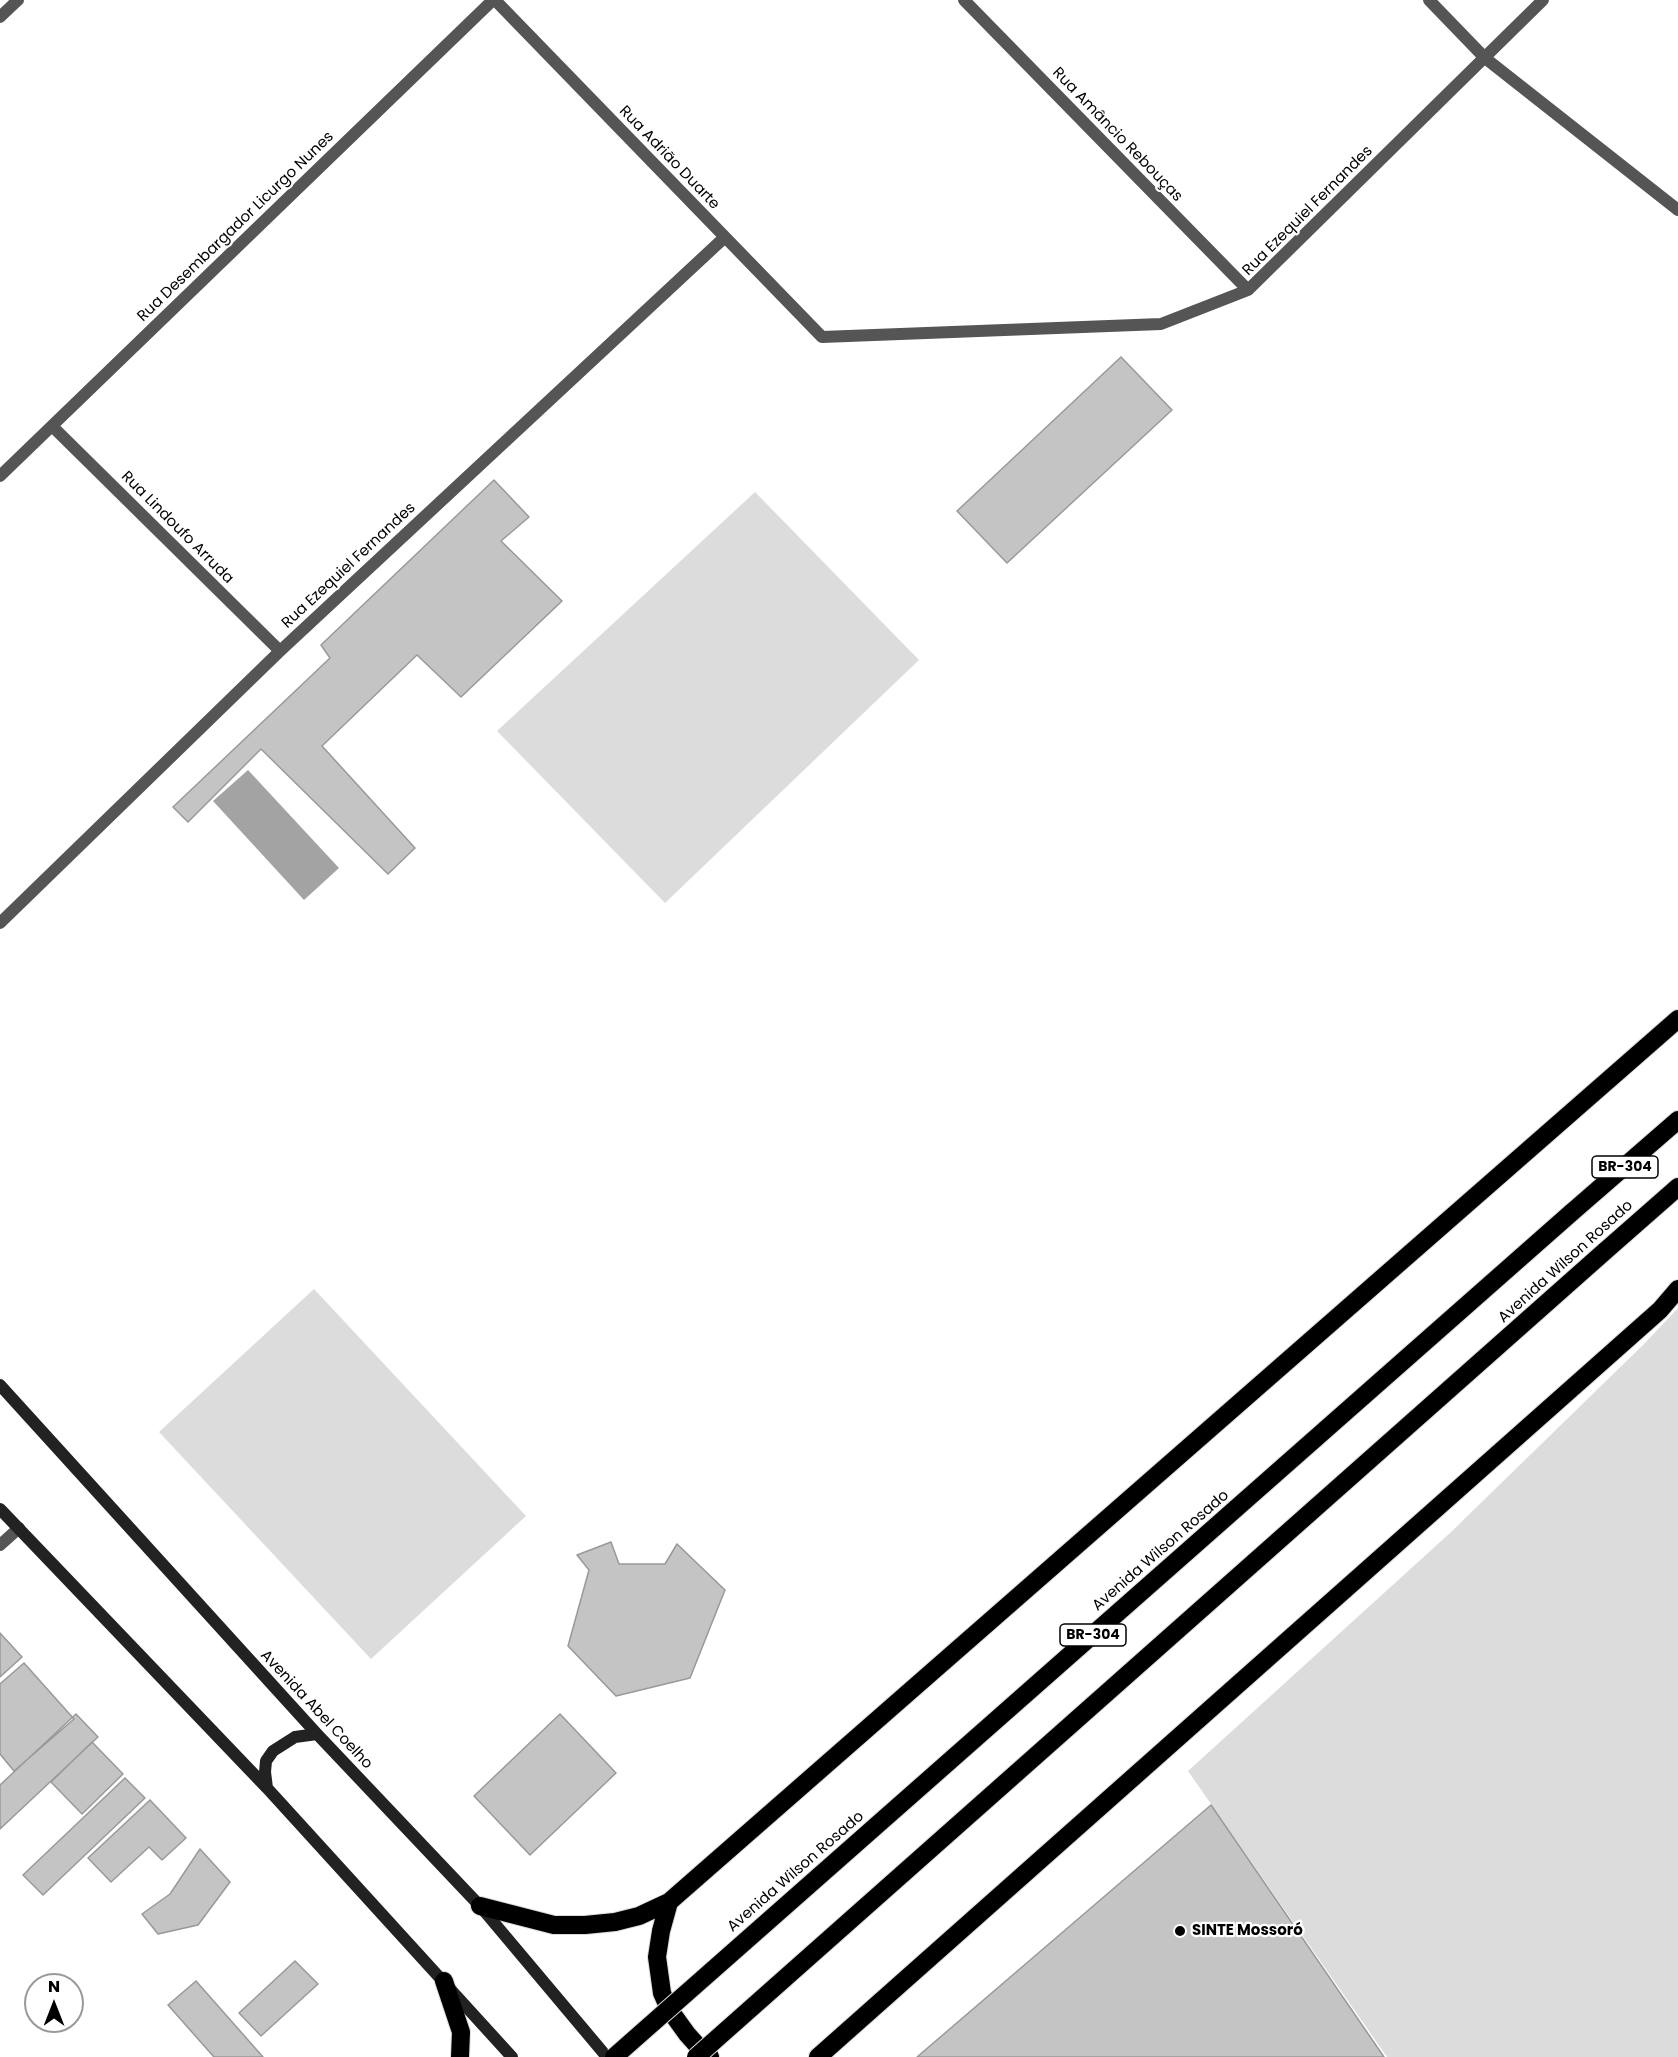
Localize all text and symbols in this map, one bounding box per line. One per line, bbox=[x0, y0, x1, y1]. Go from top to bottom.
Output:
street label: Rua Amâncio Rebouças bbox=[1048, 64, 1186, 206]
street label: Rua Adrião Duarte bbox=[615, 103, 723, 213]
street label: Rua Desembargador Licurgo Nunes bbox=[134, 128, 338, 326]
street label: Rua Ezequiel Fernandes bbox=[1239, 142, 1377, 280]
street label: Rua Lindoufo Arruda bbox=[117, 468, 237, 588]
street label: Rua Ezequiel Fernandes bbox=[278, 499, 420, 633]
road number: BR-304 bbox=[1592, 1156, 1658, 1178]
street label: Avenida Wilson Rosado bbox=[1495, 1197, 1637, 1327]
street label: Avenida Wilson Rosado bbox=[1089, 1487, 1233, 1615]
road number: BR-304 bbox=[1060, 1624, 1126, 1646]
street label: Avenida Abel Coelho bbox=[256, 1647, 376, 1773]
street label: Avenida Wilson Rosado bbox=[724, 1808, 868, 1936]
place label: SINTE Mossoró bbox=[1192, 1922, 1303, 1940]
marker: SINTE Mossoró bbox=[1173, 1924, 1187, 1938]
north arrow bbox=[24, 1973, 84, 2033]
text: N bbox=[48, 1975, 60, 1998]

